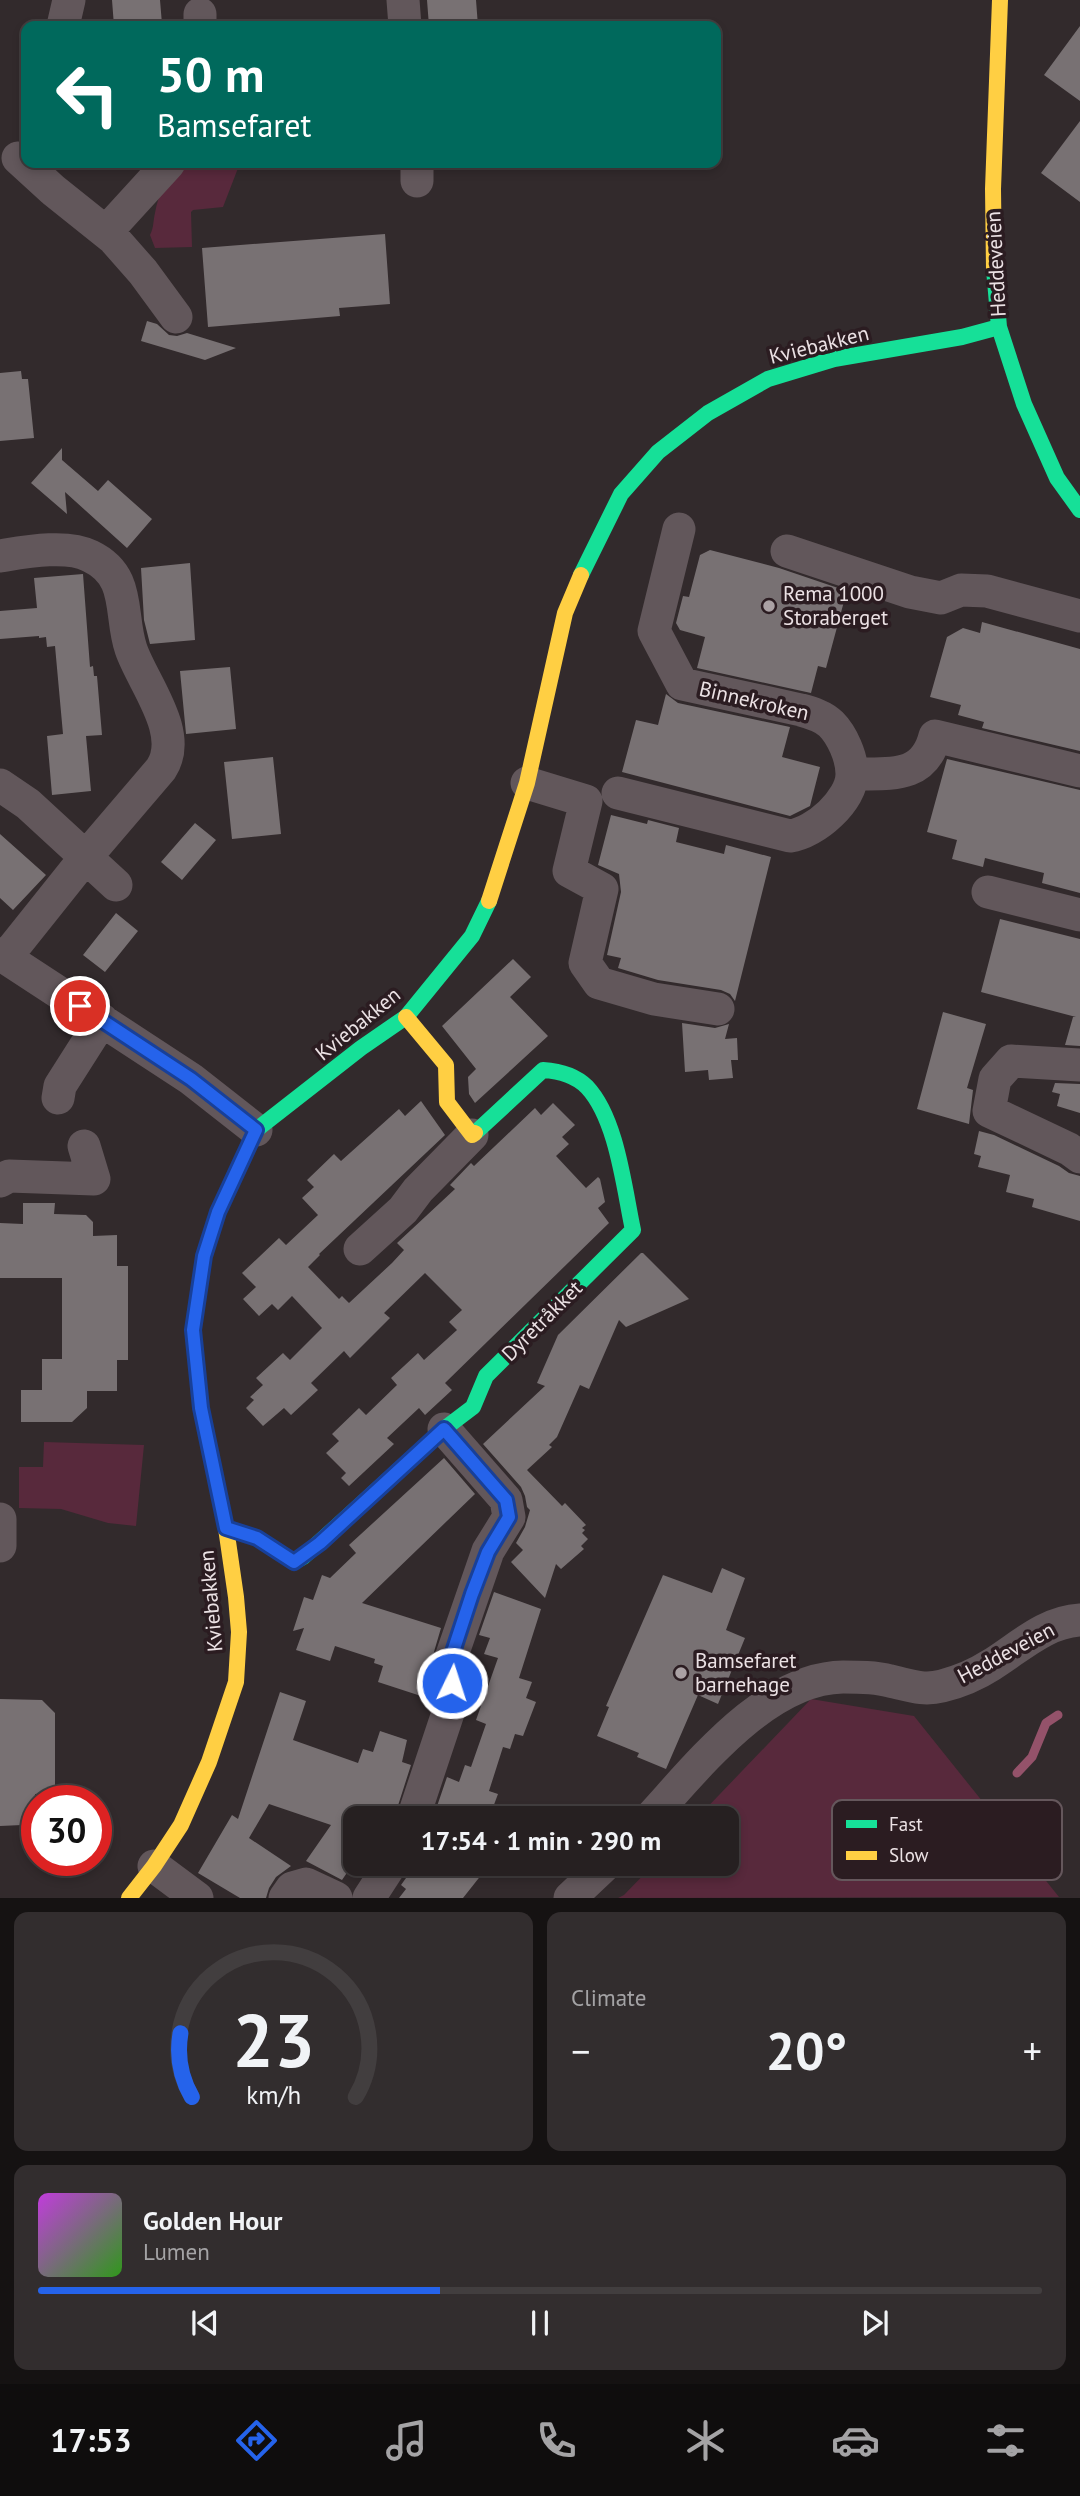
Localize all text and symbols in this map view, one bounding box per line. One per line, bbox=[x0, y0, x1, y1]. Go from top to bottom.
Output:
text: 50 m bbox=[157, 42, 264, 106]
icon: left bbox=[42, 49, 133, 140]
text: Bamsefaret bbox=[157, 104, 311, 146]
street label: Heddeveien bbox=[979, 210, 1012, 318]
street label: Kviebakken bbox=[766, 319, 872, 370]
place label: Rema 1000 Storaberget bbox=[783, 580, 888, 631]
marker: Rema 1000 Storaberget bbox=[761, 598, 777, 614]
street label: Binnekroken bbox=[697, 675, 812, 726]
pin bbox=[50, 976, 110, 1036]
street label: Kviebakken bbox=[310, 981, 406, 1066]
icon: arrive bbox=[61, 987, 99, 1025]
street label: Dyretråkket bbox=[496, 1275, 588, 1367]
street label: Kviebakken bbox=[193, 1549, 228, 1653]
street label: Heddeveien bbox=[953, 1616, 1059, 1689]
position arrow bbox=[415, 1646, 489, 1720]
place label: Bamsefaret barnehage bbox=[695, 1647, 796, 1698]
marker: Bamsefaret barnehage bbox=[673, 1665, 689, 1681]
speed limit sign: 30 bbox=[21, 1785, 112, 1876]
legend bbox=[832, 1800, 1062, 1880]
text: Fast bbox=[889, 1812, 923, 1836]
text: 17:54 · 1 min · 290 m bbox=[421, 1824, 661, 1857]
text: Slow bbox=[889, 1843, 929, 1867]
text: Climate bbox=[571, 1983, 646, 2012]
text: 23 bbox=[232, 1994, 315, 2088]
text: 20° bbox=[766, 2017, 847, 2084]
text: − bbox=[571, 2026, 590, 2075]
text: + bbox=[1023, 2026, 1042, 2075]
text: km/h bbox=[246, 2079, 301, 2111]
text: Golden Hour bbox=[143, 2204, 282, 2237]
text: Lumen bbox=[143, 2237, 210, 2266]
icon: previous bbox=[186, 2304, 224, 2342]
icon: pause bbox=[521, 2304, 559, 2342]
icon: next bbox=[856, 2304, 894, 2342]
icon: directions bbox=[232, 2416, 281, 2465]
icon: music bbox=[382, 2416, 431, 2465]
icon: phone bbox=[532, 2416, 581, 2465]
icon: climate bbox=[681, 2416, 730, 2465]
icon: car bbox=[831, 2416, 880, 2465]
icon: filters bbox=[981, 2416, 1030, 2465]
text: 17:53 bbox=[50, 2419, 132, 2461]

